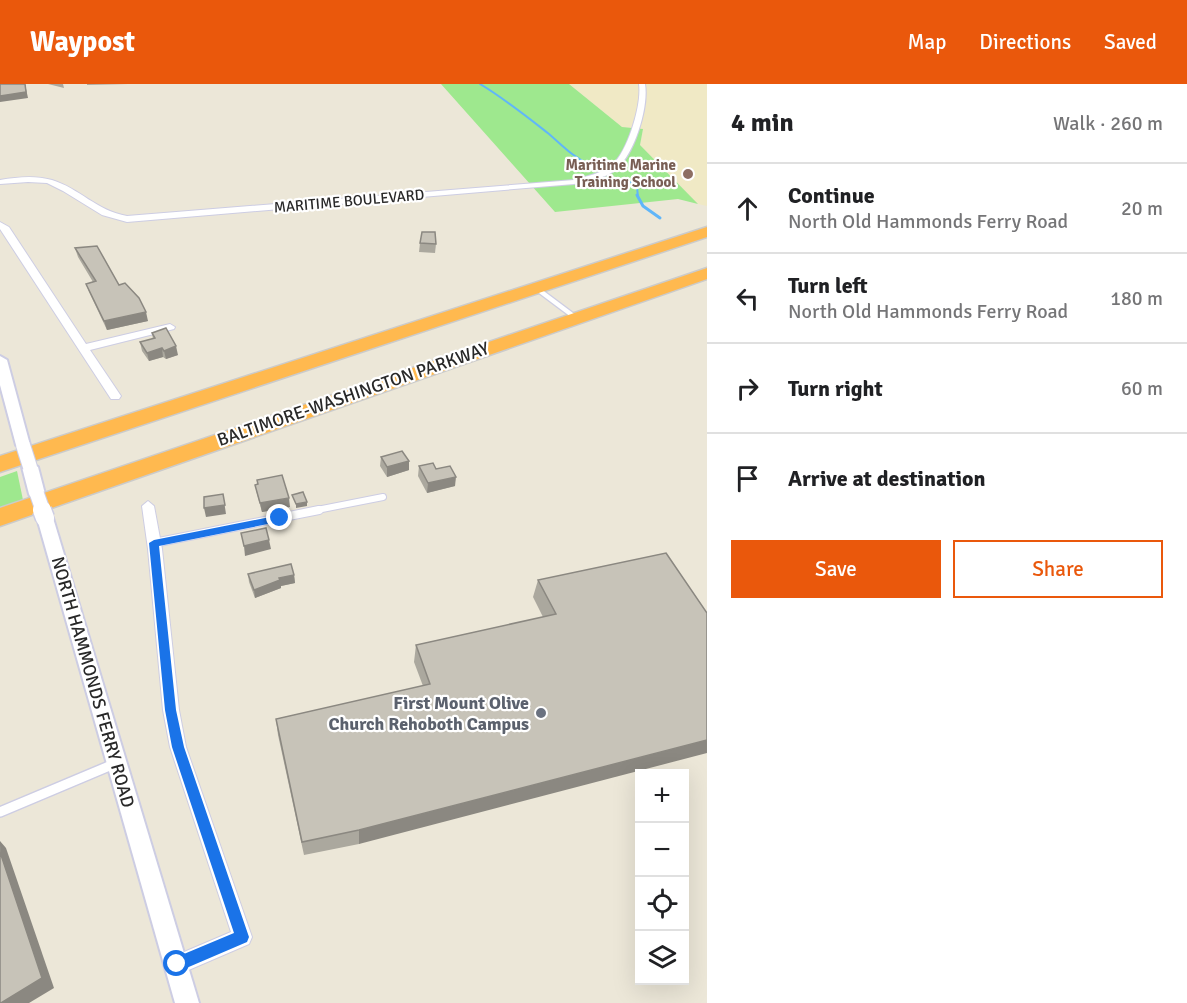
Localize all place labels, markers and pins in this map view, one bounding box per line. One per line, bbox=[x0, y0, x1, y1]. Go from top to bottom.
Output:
place label: Maritime Marine Training School bbox=[566, 156, 676, 191]
marker: Maritime Marine Training School bbox=[681, 167, 695, 181]
place label: First Mount Olive Church Rehoboth Campus bbox=[329, 692, 529, 735]
marker: First Mount Olive Church Rehoboth Campus bbox=[534, 706, 548, 720]

